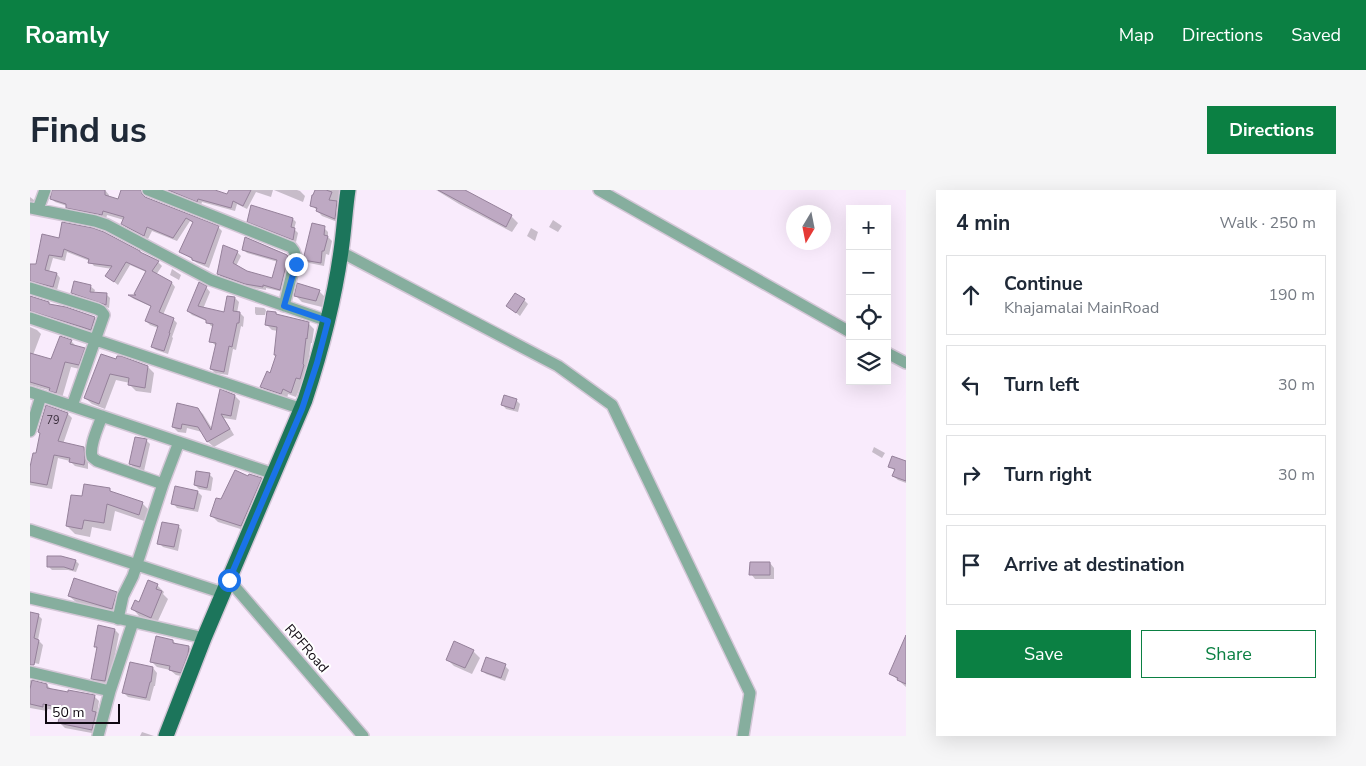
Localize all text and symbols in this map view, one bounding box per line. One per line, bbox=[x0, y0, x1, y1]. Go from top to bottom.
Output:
text: Roamly bbox=[25, 19, 109, 51]
text: Map bbox=[1119, 23, 1154, 47]
text: Directions bbox=[1182, 23, 1263, 47]
text: Saved bbox=[1291, 23, 1341, 47]
button: Directions bbox=[1207, 106, 1336, 154]
text: Find us bbox=[30, 107, 147, 154]
north arrow bbox=[786, 205, 831, 250]
map controls bbox=[846, 205, 891, 385]
button: + bbox=[846, 205, 891, 250]
text: 4 min bbox=[956, 209, 1010, 237]
text: Walk · 250 m bbox=[1220, 212, 1316, 234]
button: − bbox=[846, 250, 891, 295]
route end bbox=[285, 253, 308, 276]
text: Continue bbox=[1004, 271, 1083, 297]
icon: ahead bbox=[957, 281, 985, 309]
text: 190 m bbox=[1268, 284, 1315, 306]
button: locate bbox=[846, 295, 891, 340]
text: Khajamalai MainRoad bbox=[1004, 297, 1159, 319]
button: layers bbox=[846, 340, 891, 385]
icon: left bbox=[957, 371, 985, 399]
text: Turn left bbox=[1004, 372, 1079, 398]
text: 30 m bbox=[1278, 374, 1315, 396]
house number: 79 bbox=[46, 413, 60, 428]
icon: right bbox=[957, 461, 985, 489]
text: Turn right bbox=[1004, 462, 1091, 488]
text: 30 m bbox=[1278, 464, 1315, 486]
icon: arrive bbox=[957, 551, 985, 579]
text: Arrive at destination bbox=[1004, 552, 1185, 578]
route start bbox=[218, 569, 241, 592]
street label: RPFRoad bbox=[280, 620, 333, 677]
button: Save bbox=[956, 630, 1131, 678]
button: Share bbox=[1141, 630, 1316, 678]
scale bar bbox=[45, 701, 120, 724]
text: 50 m bbox=[52, 703, 84, 722]

